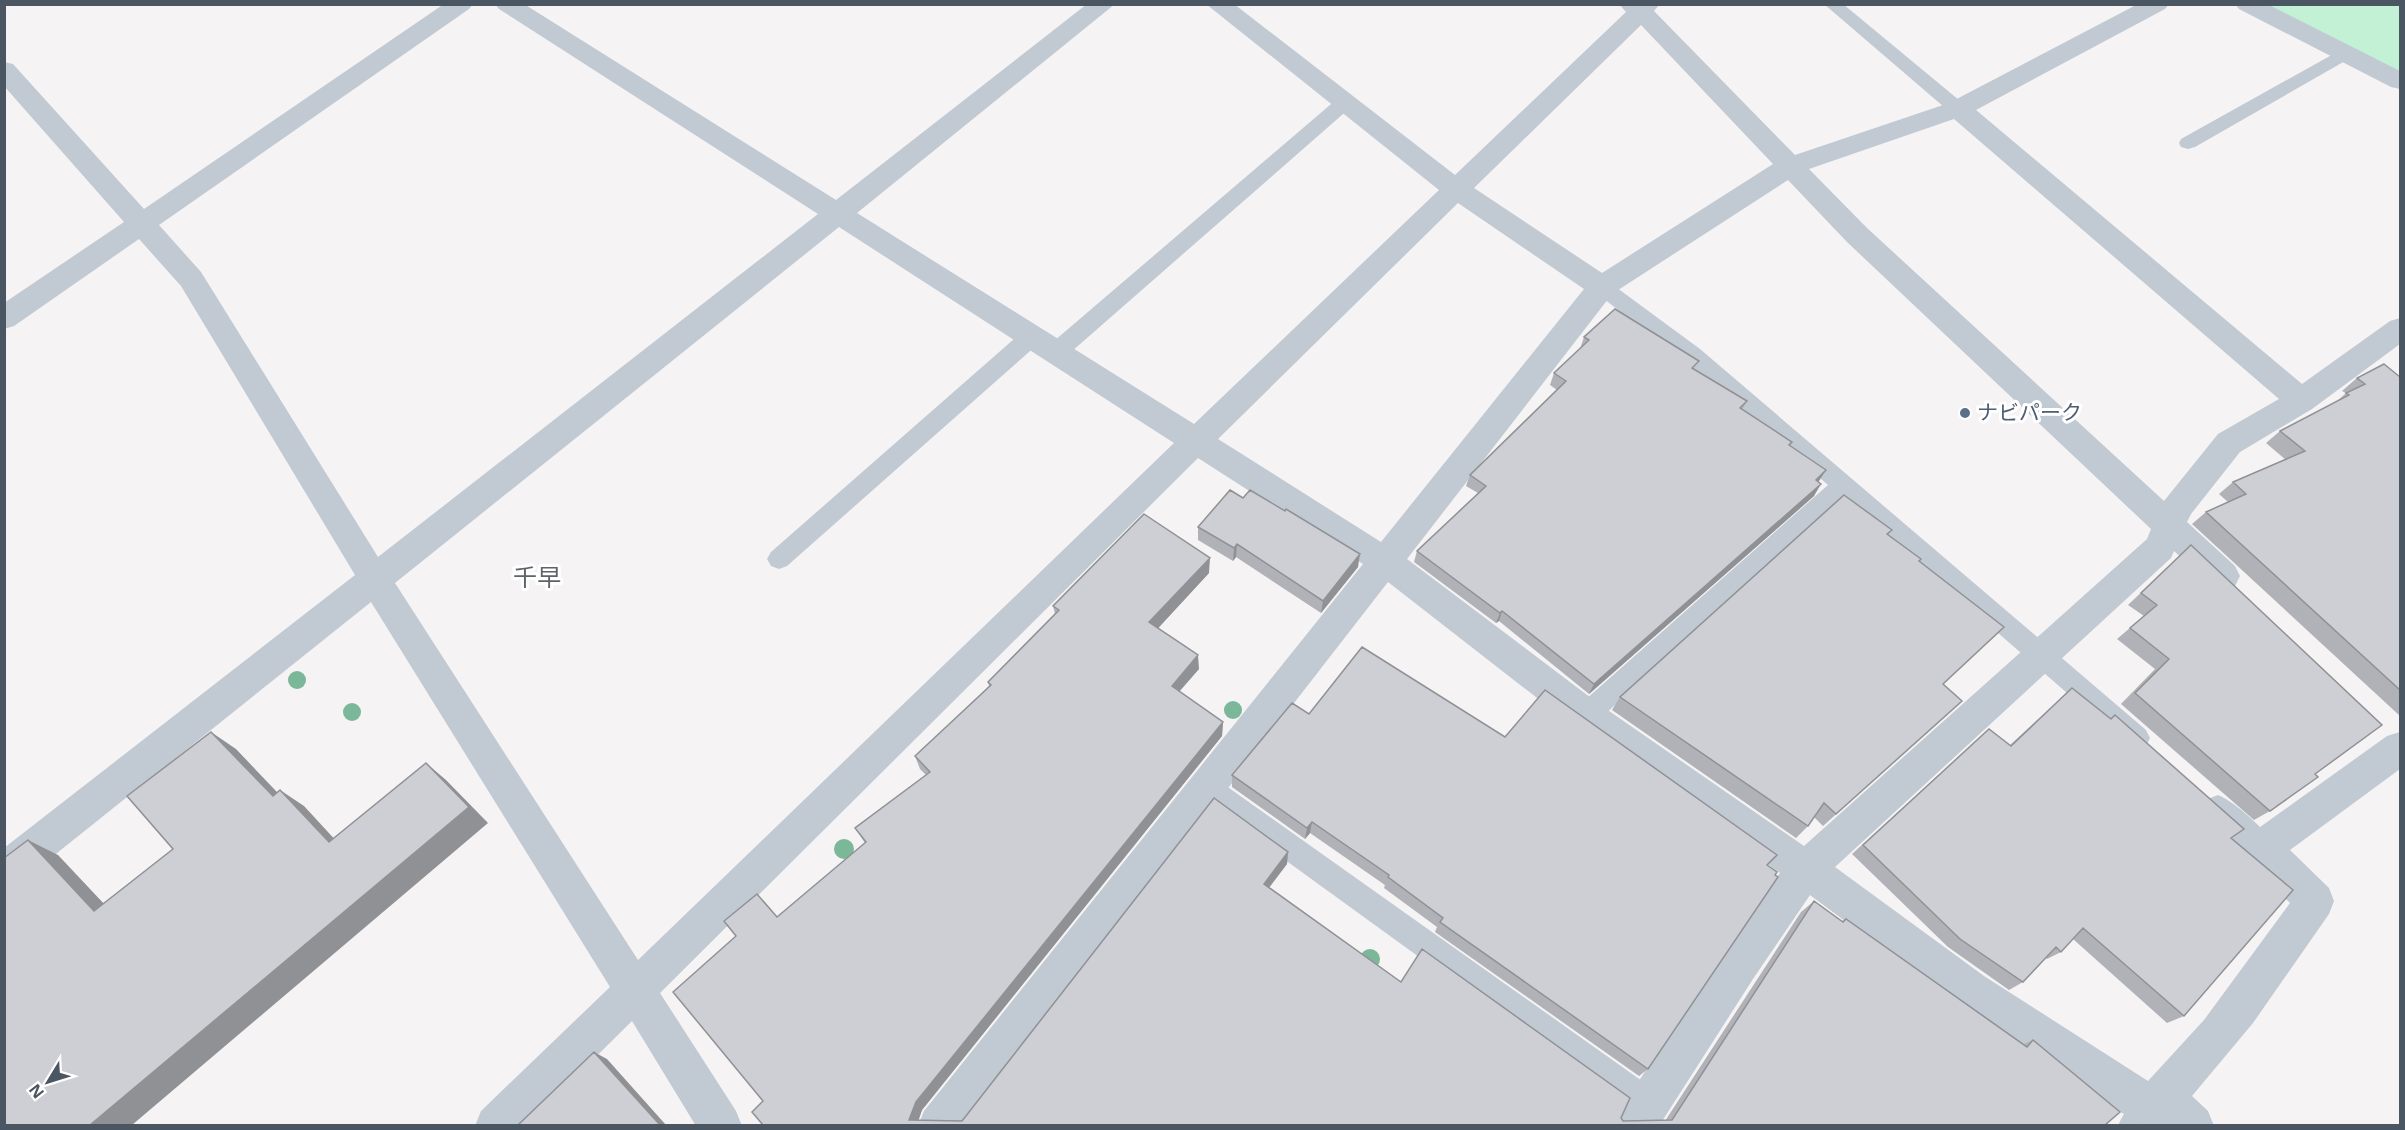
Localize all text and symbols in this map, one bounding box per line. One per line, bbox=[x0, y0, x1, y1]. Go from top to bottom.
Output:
place label: ナビパーク bbox=[1977, 398, 2082, 426]
marker: ナビパーク bbox=[1958, 406, 1972, 420]
district label: 千早 bbox=[513, 560, 561, 593]
north arrow bbox=[18, 1052, 78, 1112]
text: N bbox=[24, 1079, 49, 1103]

